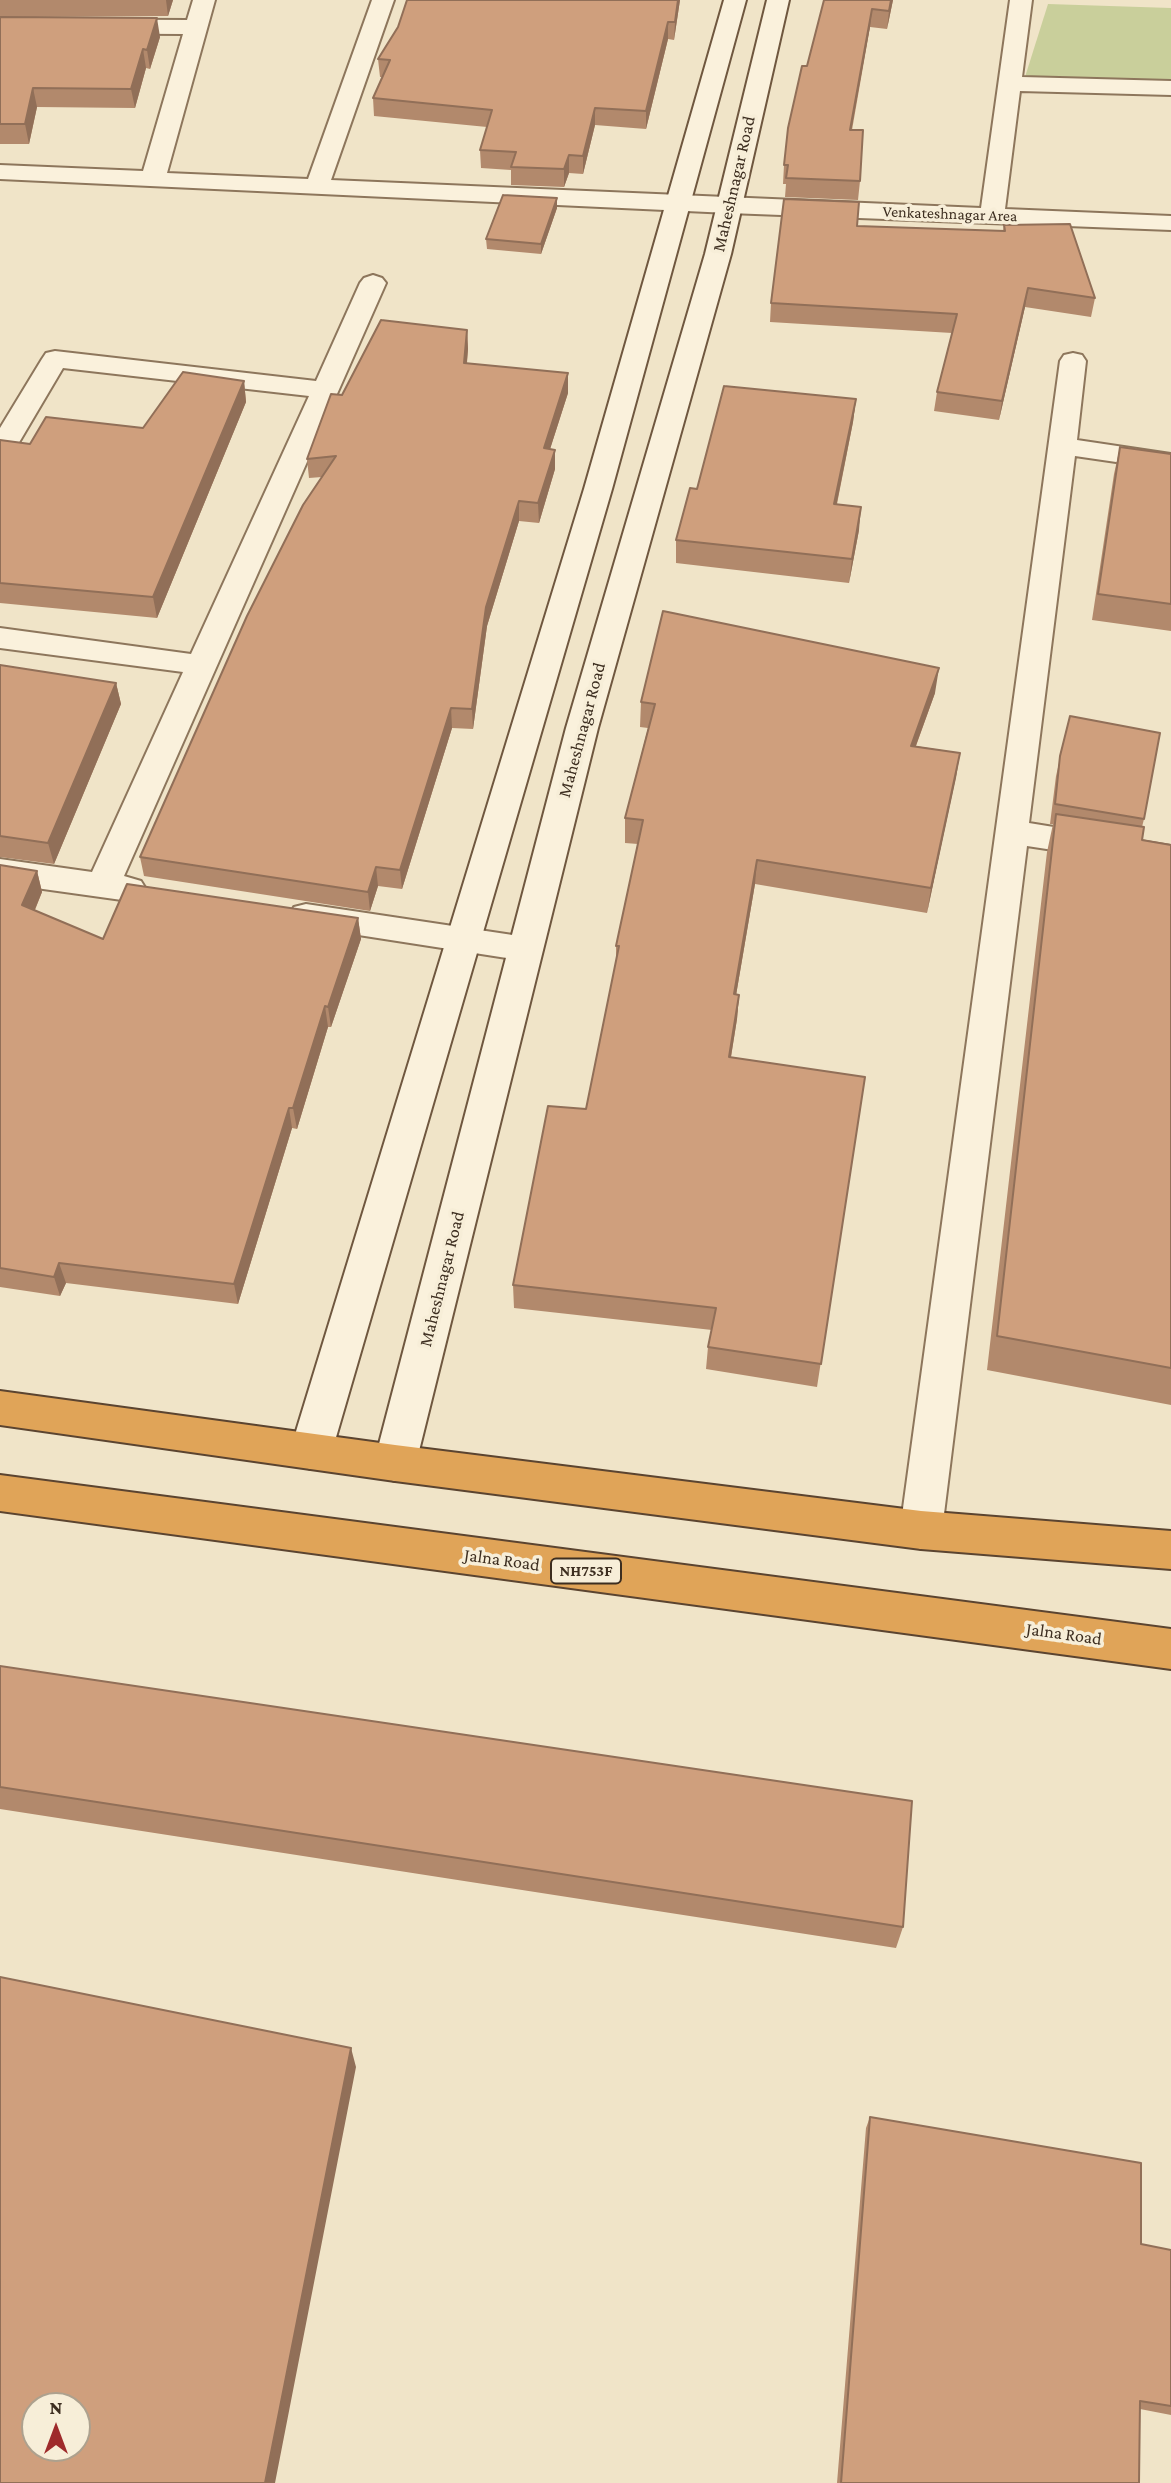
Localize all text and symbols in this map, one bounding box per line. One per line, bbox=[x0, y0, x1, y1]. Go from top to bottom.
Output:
street label: Maheshnagar Road bbox=[708, 114, 760, 254]
street label: Venkateshnagar Area bbox=[882, 202, 1018, 226]
street label: Maheshnagar Road bbox=[554, 660, 610, 800]
street label: Maheshnagar Road bbox=[415, 1209, 469, 1349]
street label: Jalna Road bbox=[463, 1544, 541, 1576]
road number: NH753F bbox=[551, 1558, 621, 1583]
street label: Jalna Road bbox=[1025, 1618, 1103, 1650]
north arrow bbox=[21, 2392, 91, 2462]
text: N bbox=[50, 2397, 62, 2418]

